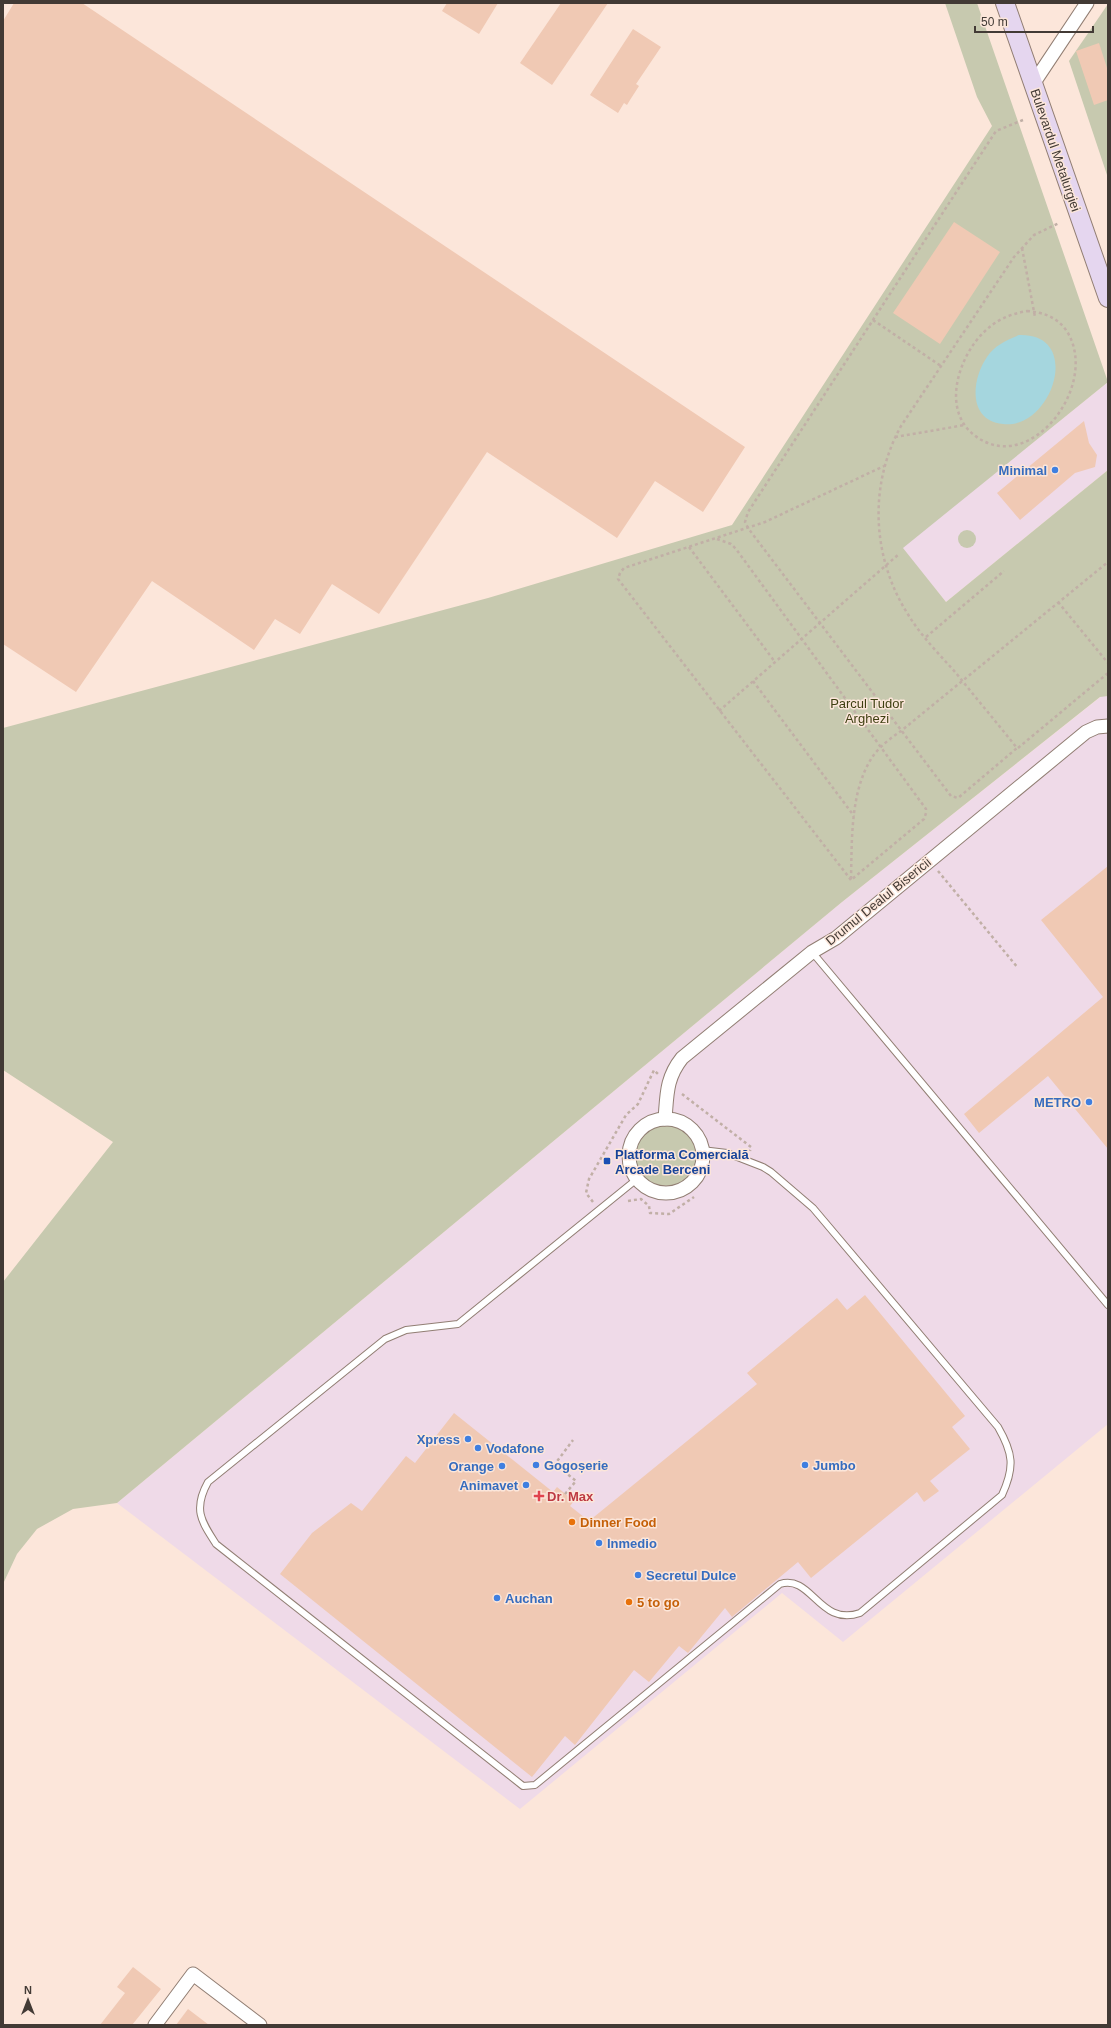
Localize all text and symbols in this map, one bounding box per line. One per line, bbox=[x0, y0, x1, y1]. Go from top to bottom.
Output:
scale bar bbox=[975, 8, 1093, 34]
text: 50 m bbox=[981, 15, 1008, 29]
street label: Bulevardul Metalurgiei bbox=[1027, 87, 1084, 214]
place label: Minimal bbox=[999, 463, 1047, 478]
marker: Minimal bbox=[1050, 465, 1060, 475]
park label: Parcul Tudor Arghezi bbox=[830, 696, 905, 726]
street label: Drumul Dealul Bisericii bbox=[823, 854, 934, 948]
place label: METRO bbox=[1034, 1095, 1081, 1110]
marker: METRO bbox=[1084, 1097, 1094, 1107]
place label: Platforma Comercială Arcade Berceni bbox=[615, 1147, 749, 1177]
marker: Platforma Comercială Arcade Berceni bbox=[602, 1156, 612, 1166]
place label: Xpress bbox=[417, 1432, 460, 1447]
marker: Xpress bbox=[463, 1434, 473, 1444]
place label: Vodafone bbox=[486, 1441, 544, 1456]
marker: Vodafone bbox=[473, 1443, 483, 1453]
place label: Gogoșerie bbox=[544, 1458, 608, 1473]
place label: Jumbo bbox=[813, 1458, 856, 1473]
place label: Orange bbox=[448, 1459, 494, 1474]
marker: Gogoșerie bbox=[531, 1460, 541, 1470]
marker: Jumbo bbox=[800, 1460, 810, 1470]
marker: Orange bbox=[497, 1461, 507, 1471]
place label: Animavet bbox=[459, 1478, 519, 1493]
marker: Animavet bbox=[521, 1480, 531, 1490]
place label: Dr. Max bbox=[547, 1489, 594, 1504]
marker: Dr. Max bbox=[534, 1491, 544, 1501]
place label: Dinner Food bbox=[580, 1515, 657, 1530]
marker: Dinner Food bbox=[567, 1517, 577, 1527]
place label: Inmedio bbox=[607, 1536, 657, 1551]
marker: Inmedio bbox=[594, 1538, 604, 1548]
place label: Secretul Dulce bbox=[646, 1568, 736, 1583]
marker: Secretul Dulce bbox=[633, 1570, 643, 1580]
place label: Auchan bbox=[505, 1591, 553, 1606]
marker: Auchan bbox=[492, 1593, 502, 1603]
place label: 5 to go bbox=[637, 1595, 680, 1610]
marker: 5 to go bbox=[624, 1597, 634, 1607]
north arrow bbox=[8, 1980, 48, 2020]
text: N bbox=[24, 1984, 32, 1996]

